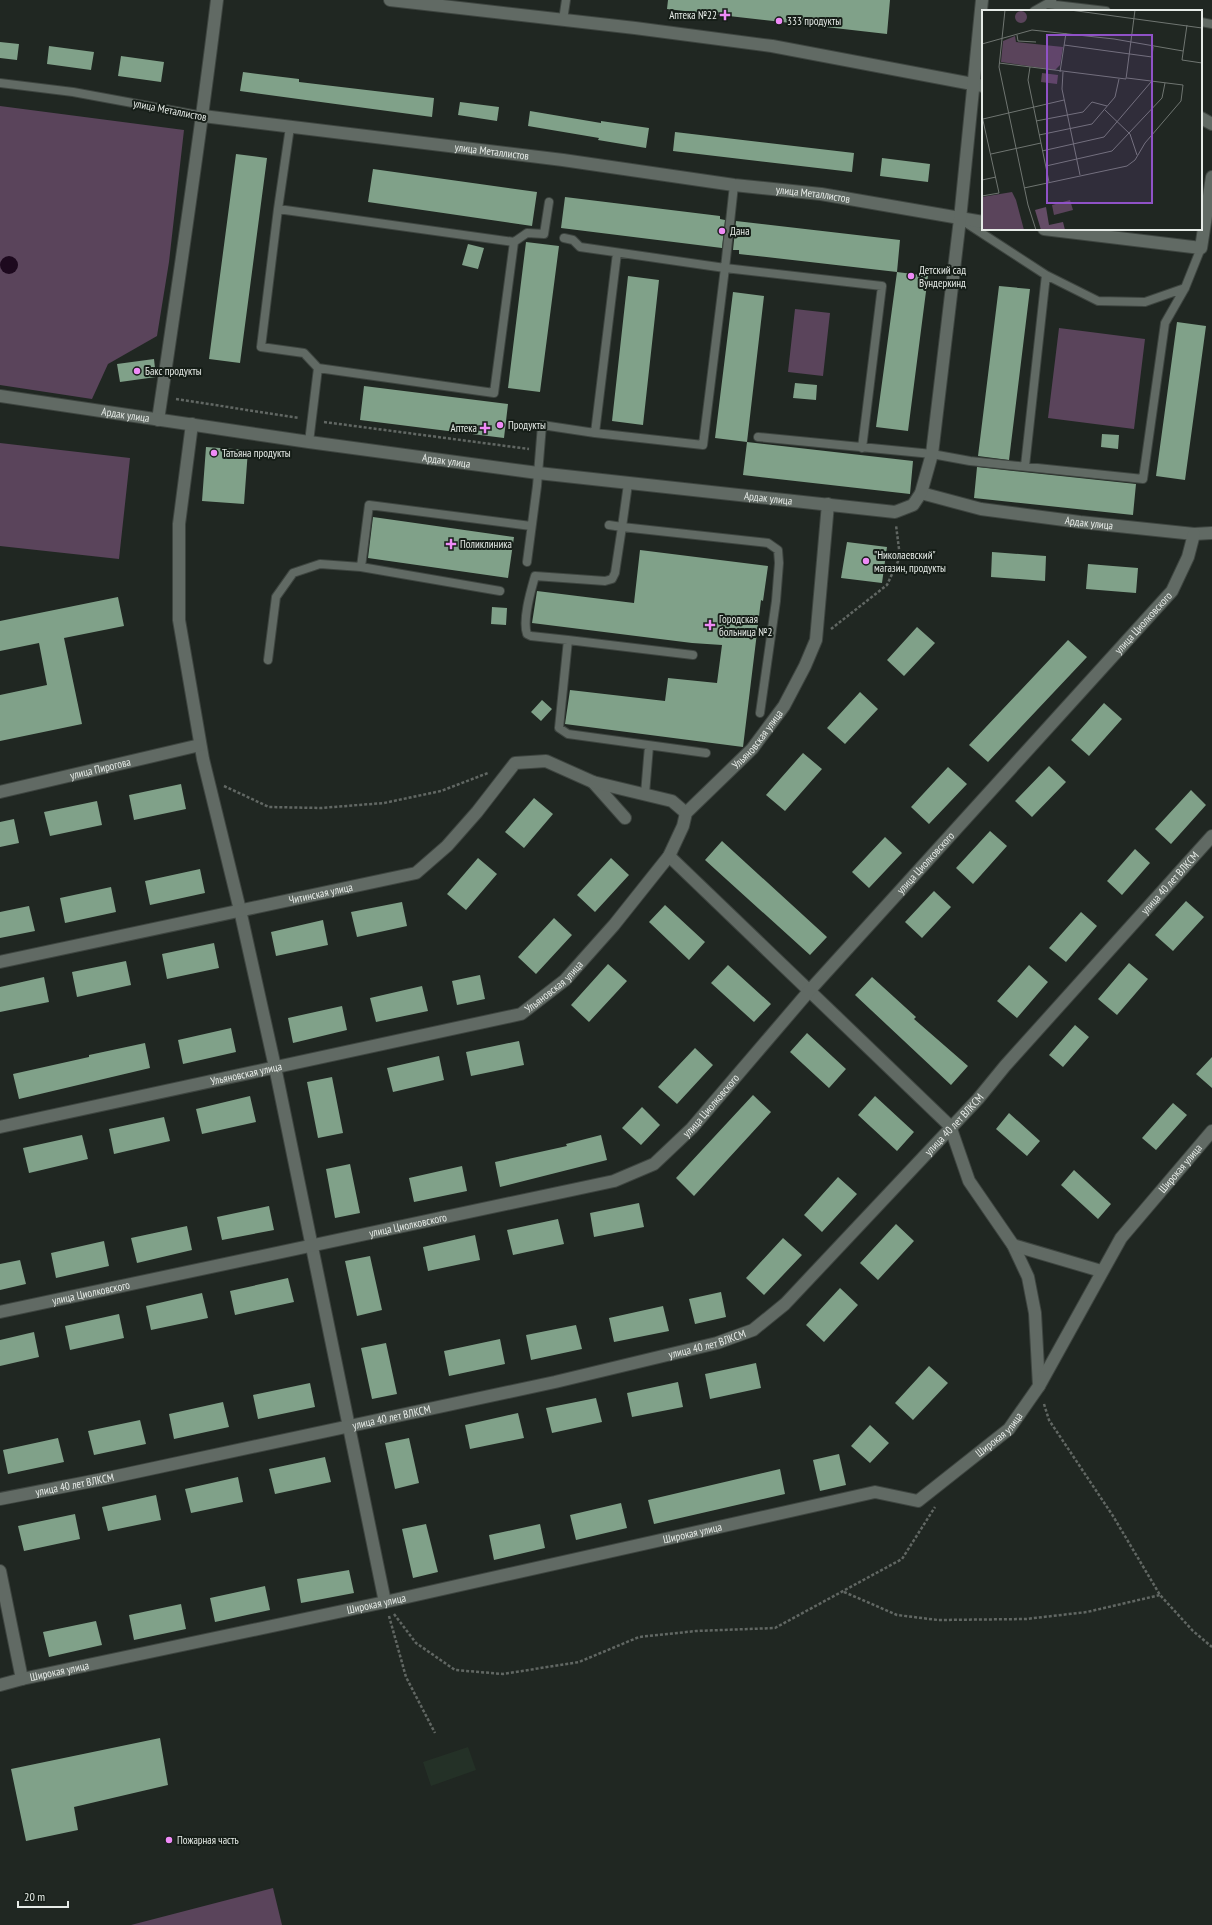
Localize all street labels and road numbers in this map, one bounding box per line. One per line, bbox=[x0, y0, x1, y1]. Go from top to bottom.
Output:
street label: улица Металлистов bbox=[132, 96, 208, 124]
street label: улица Металлистов bbox=[454, 140, 530, 163]
street label: улица Металлистов bbox=[775, 182, 852, 206]
street label: Ардак улица bbox=[101, 404, 151, 425]
street label: Ардак улица bbox=[421, 450, 471, 471]
street label: Ардак улица bbox=[743, 489, 793, 508]
street label: Ардак улица bbox=[1064, 513, 1114, 532]
street label: улица Циолковского bbox=[1111, 589, 1175, 657]
street label: Ульяновская улица bbox=[729, 707, 786, 772]
street label: улица Пирогова bbox=[69, 755, 132, 782]
street label: улица Циолковского bbox=[894, 829, 957, 897]
street label: улица 40 лет ВЛКСМ bbox=[1138, 848, 1202, 917]
street label: Читинская улица bbox=[287, 880, 354, 907]
street label: Ульяновская улица bbox=[522, 958, 586, 1016]
street label: Ульяновская улица bbox=[209, 1059, 283, 1088]
street label: улица Циолковского bbox=[680, 1071, 742, 1140]
street label: улица 40 лет ВЛКСМ bbox=[922, 1091, 987, 1158]
street label: Широкая улица bbox=[1155, 1141, 1205, 1196]
street label: улица Циолковского bbox=[368, 1210, 448, 1240]
street label: улица Циолковского bbox=[51, 1277, 131, 1308]
street label: улица 40 лет ВЛКСМ bbox=[667, 1326, 748, 1361]
street label: улица 40 лет ВЛКСМ bbox=[351, 1402, 432, 1432]
street label: Широкая улица bbox=[972, 1409, 1026, 1460]
street label: улица 40 лет ВЛКСМ bbox=[34, 1470, 115, 1499]
street label: Широкая улица bbox=[662, 1520, 723, 1546]
street label: Широкая улица bbox=[346, 1591, 407, 1617]
street label: Широкая улица bbox=[29, 1658, 90, 1684]

